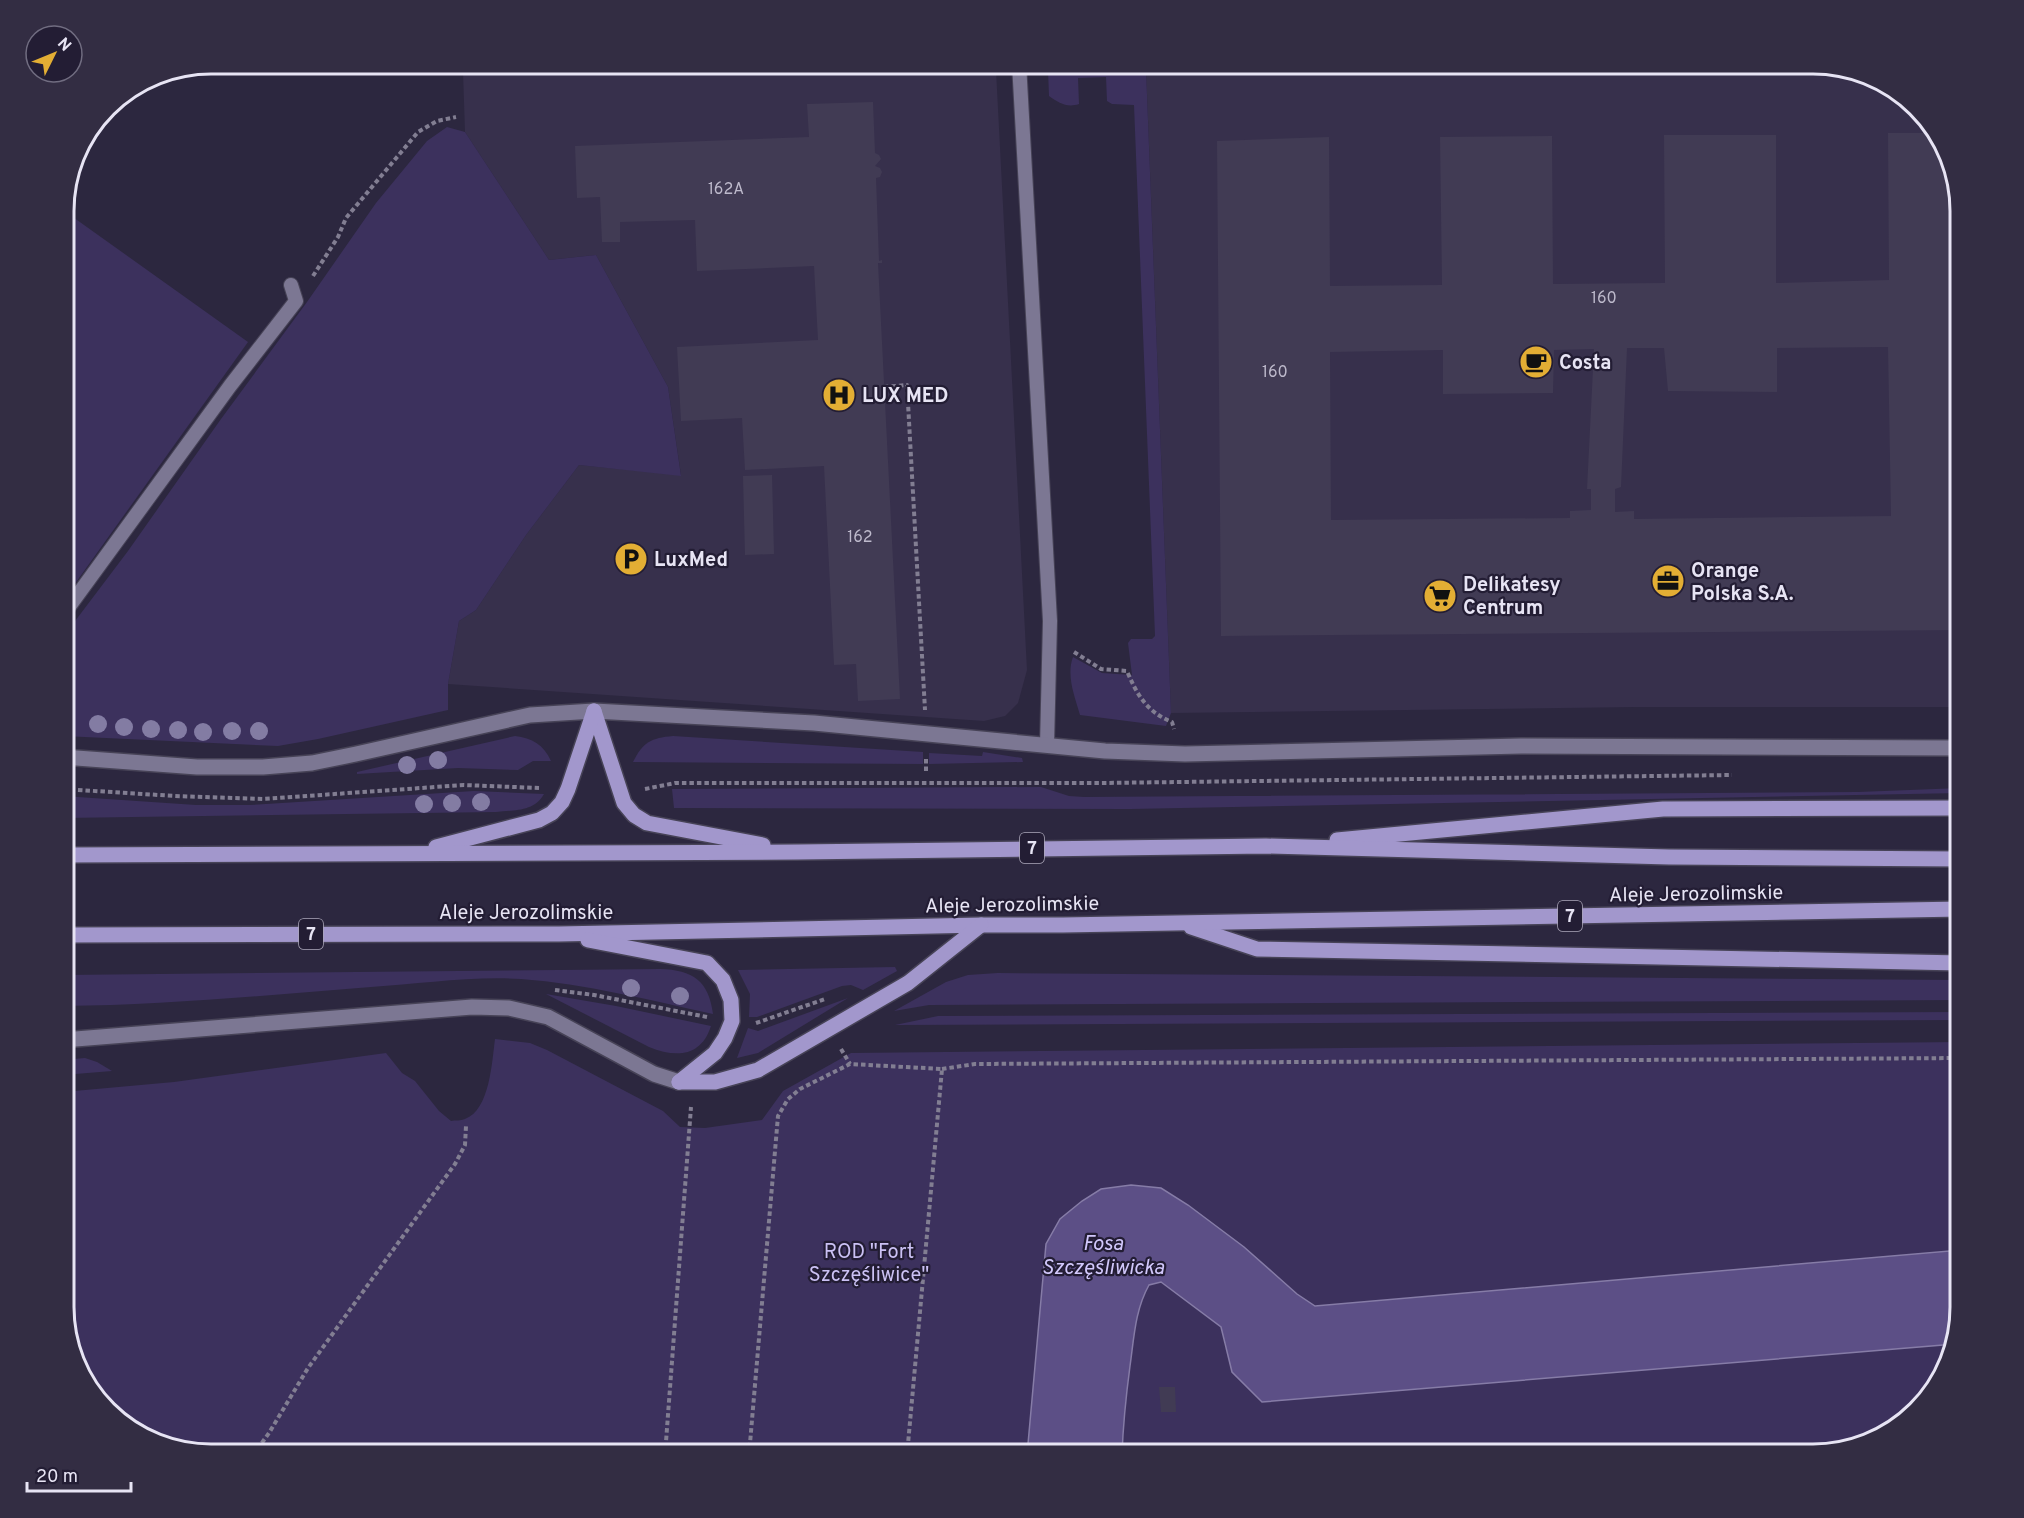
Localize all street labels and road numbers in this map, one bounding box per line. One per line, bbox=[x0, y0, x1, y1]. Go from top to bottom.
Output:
road number: 7 bbox=[1020, 833, 1044, 863]
street label: Aleje Jerozolimskie bbox=[1609, 880, 1783, 910]
street label: Aleje Jerozolimskie bbox=[925, 891, 1099, 921]
street label: Aleje Jerozolimskie bbox=[439, 901, 613, 927]
road number: 7 bbox=[1558, 901, 1582, 931]
road number: 7 bbox=[299, 919, 323, 949]

